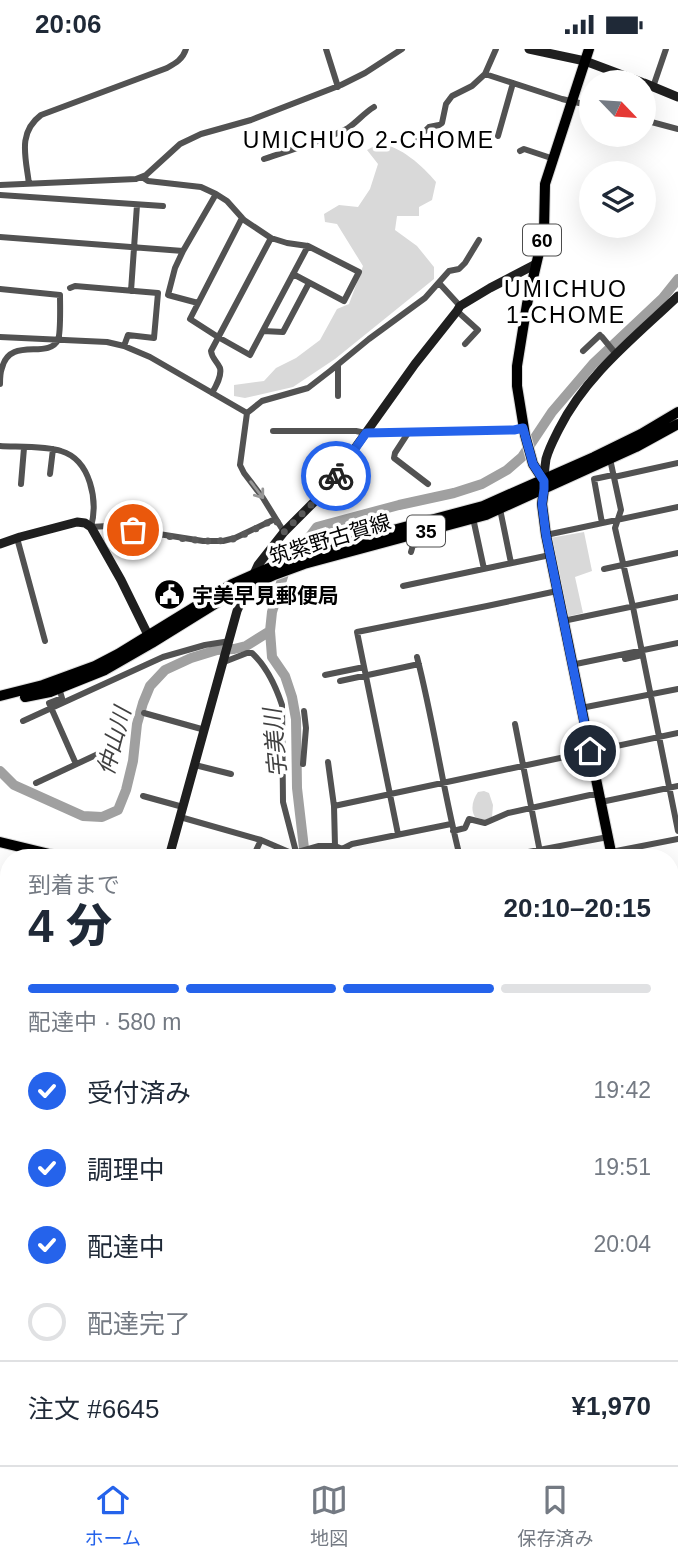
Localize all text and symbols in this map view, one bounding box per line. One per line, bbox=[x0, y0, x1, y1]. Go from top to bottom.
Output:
text: 20:06 bbox=[35, 9, 102, 39]
north arrow bbox=[579, 70, 656, 147]
map controls bbox=[579, 70, 656, 238]
district label: UMICHUO 2-CHOME bbox=[243, 127, 495, 153]
button: layers bbox=[579, 161, 656, 238]
road number: 60 bbox=[523, 225, 561, 255]
district label: UMICHUO 1-CHOME bbox=[504, 276, 628, 328]
courier bbox=[301, 441, 371, 511]
icon: bike bbox=[317, 457, 355, 495]
one-way arrow bbox=[249, 481, 264, 500]
pin bbox=[103, 500, 163, 560]
street label: 筑紫野古賀線 bbox=[266, 510, 394, 568]
icon: bag bbox=[114, 511, 152, 549]
road number: 35 bbox=[407, 516, 445, 547]
public building icon: 宇美早見郵便局 bbox=[152, 578, 186, 612]
place label: 宇美早見郵便局 bbox=[192, 584, 339, 607]
water label: 仲山川 bbox=[93, 701, 136, 778]
water label: 宇美川 bbox=[259, 705, 291, 779]
pin bbox=[560, 721, 620, 781]
icon: home bbox=[571, 732, 609, 770]
text: 到着まで bbox=[28, 872, 120, 898]
text: 20:10–20:15 bbox=[504, 893, 651, 923]
text: 4 分 bbox=[28, 900, 112, 952]
text: 配達中 · 580 m bbox=[28, 1009, 181, 1035]
icon: check bbox=[28, 1072, 66, 1110]
text: 19:42 bbox=[593, 1077, 651, 1103]
text: 受付済み bbox=[87, 1078, 191, 1108]
icon: check bbox=[28, 1149, 66, 1187]
text: 19:51 bbox=[593, 1154, 651, 1180]
text: 調理中 bbox=[87, 1155, 165, 1185]
icon: check bbox=[28, 1226, 66, 1264]
text: 20:04 bbox=[593, 1231, 651, 1257]
text: 配達中 bbox=[87, 1232, 165, 1262]
text: 配達完了 bbox=[87, 1309, 191, 1339]
text: ¥1,970 bbox=[571, 1391, 651, 1421]
text: 注文 #6645 bbox=[28, 1394, 160, 1424]
tab: ホーム bbox=[85, 1481, 141, 1550]
tab: 地図 bbox=[310, 1481, 348, 1550]
tab: 保存済み bbox=[517, 1481, 593, 1550]

